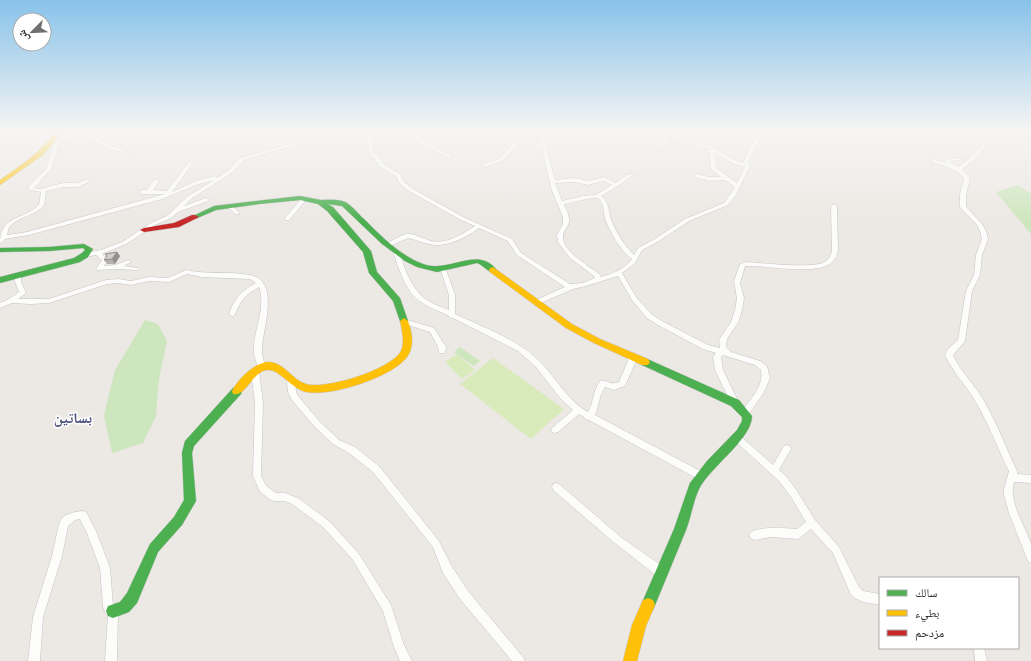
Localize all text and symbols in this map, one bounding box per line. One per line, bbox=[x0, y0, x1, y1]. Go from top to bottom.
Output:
north arrow bbox=[12, 12, 52, 52]
text: ش bbox=[14, 27, 33, 44]
district label: بساتين bbox=[54, 408, 92, 427]
legend bbox=[879, 577, 1019, 649]
text: سالك bbox=[915, 585, 937, 601]
text: بطيء bbox=[915, 605, 939, 623]
text: مزدحم bbox=[915, 625, 944, 641]

